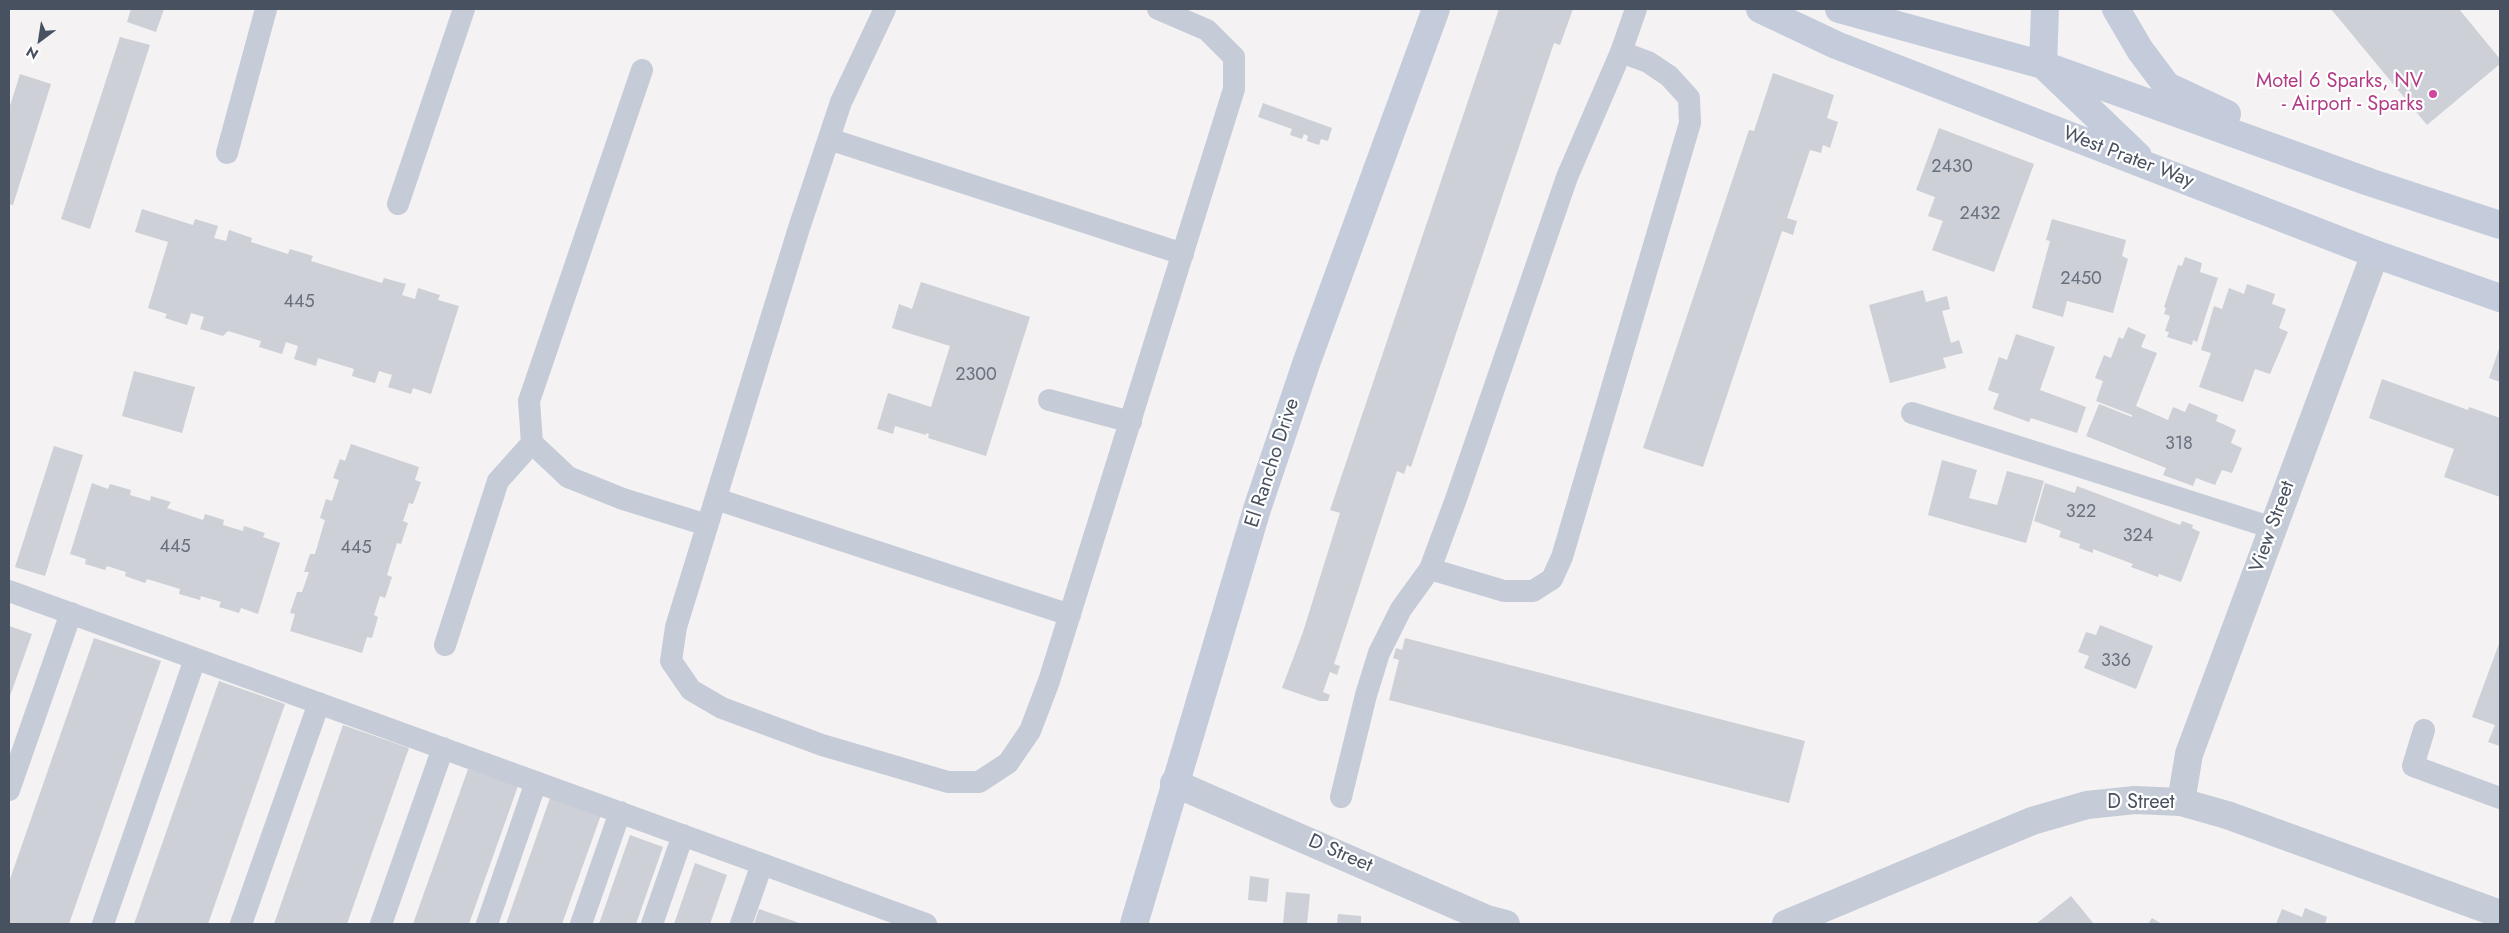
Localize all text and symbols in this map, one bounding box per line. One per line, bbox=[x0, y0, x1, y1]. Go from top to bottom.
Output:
north arrow bbox=[15, 15, 65, 65]
text: N bbox=[22, 41, 42, 64]
place label: Motel 6 Sparks, NV - Airport - Sparks bbox=[2256, 70, 2423, 117]
marker: Motel 6 Sparks, NV - Airport - Sparks bbox=[2427, 88, 2439, 100]
street label: West Prater Way bbox=[2059, 122, 2197, 194]
house number: 2430 bbox=[1931, 157, 1973, 179]
house number: 2432 bbox=[1960, 204, 2000, 226]
house number: 2450 bbox=[2060, 269, 2102, 291]
house number: 445 bbox=[283, 292, 315, 314]
house number: 2300 bbox=[955, 365, 997, 387]
street label: El Rancho Drive bbox=[1241, 395, 1305, 531]
house number: 318 bbox=[2165, 434, 2193, 456]
street label: View Street bbox=[2245, 478, 2301, 576]
house number: 322 bbox=[2066, 502, 2096, 524]
house number: 324 bbox=[2123, 526, 2153, 548]
house number: 445 bbox=[159, 537, 191, 559]
house number: 445 bbox=[340, 538, 372, 560]
house number: 336 bbox=[2101, 651, 2131, 673]
street label: D Street bbox=[2107, 791, 2175, 815]
street label: D Street bbox=[1304, 830, 1376, 878]

